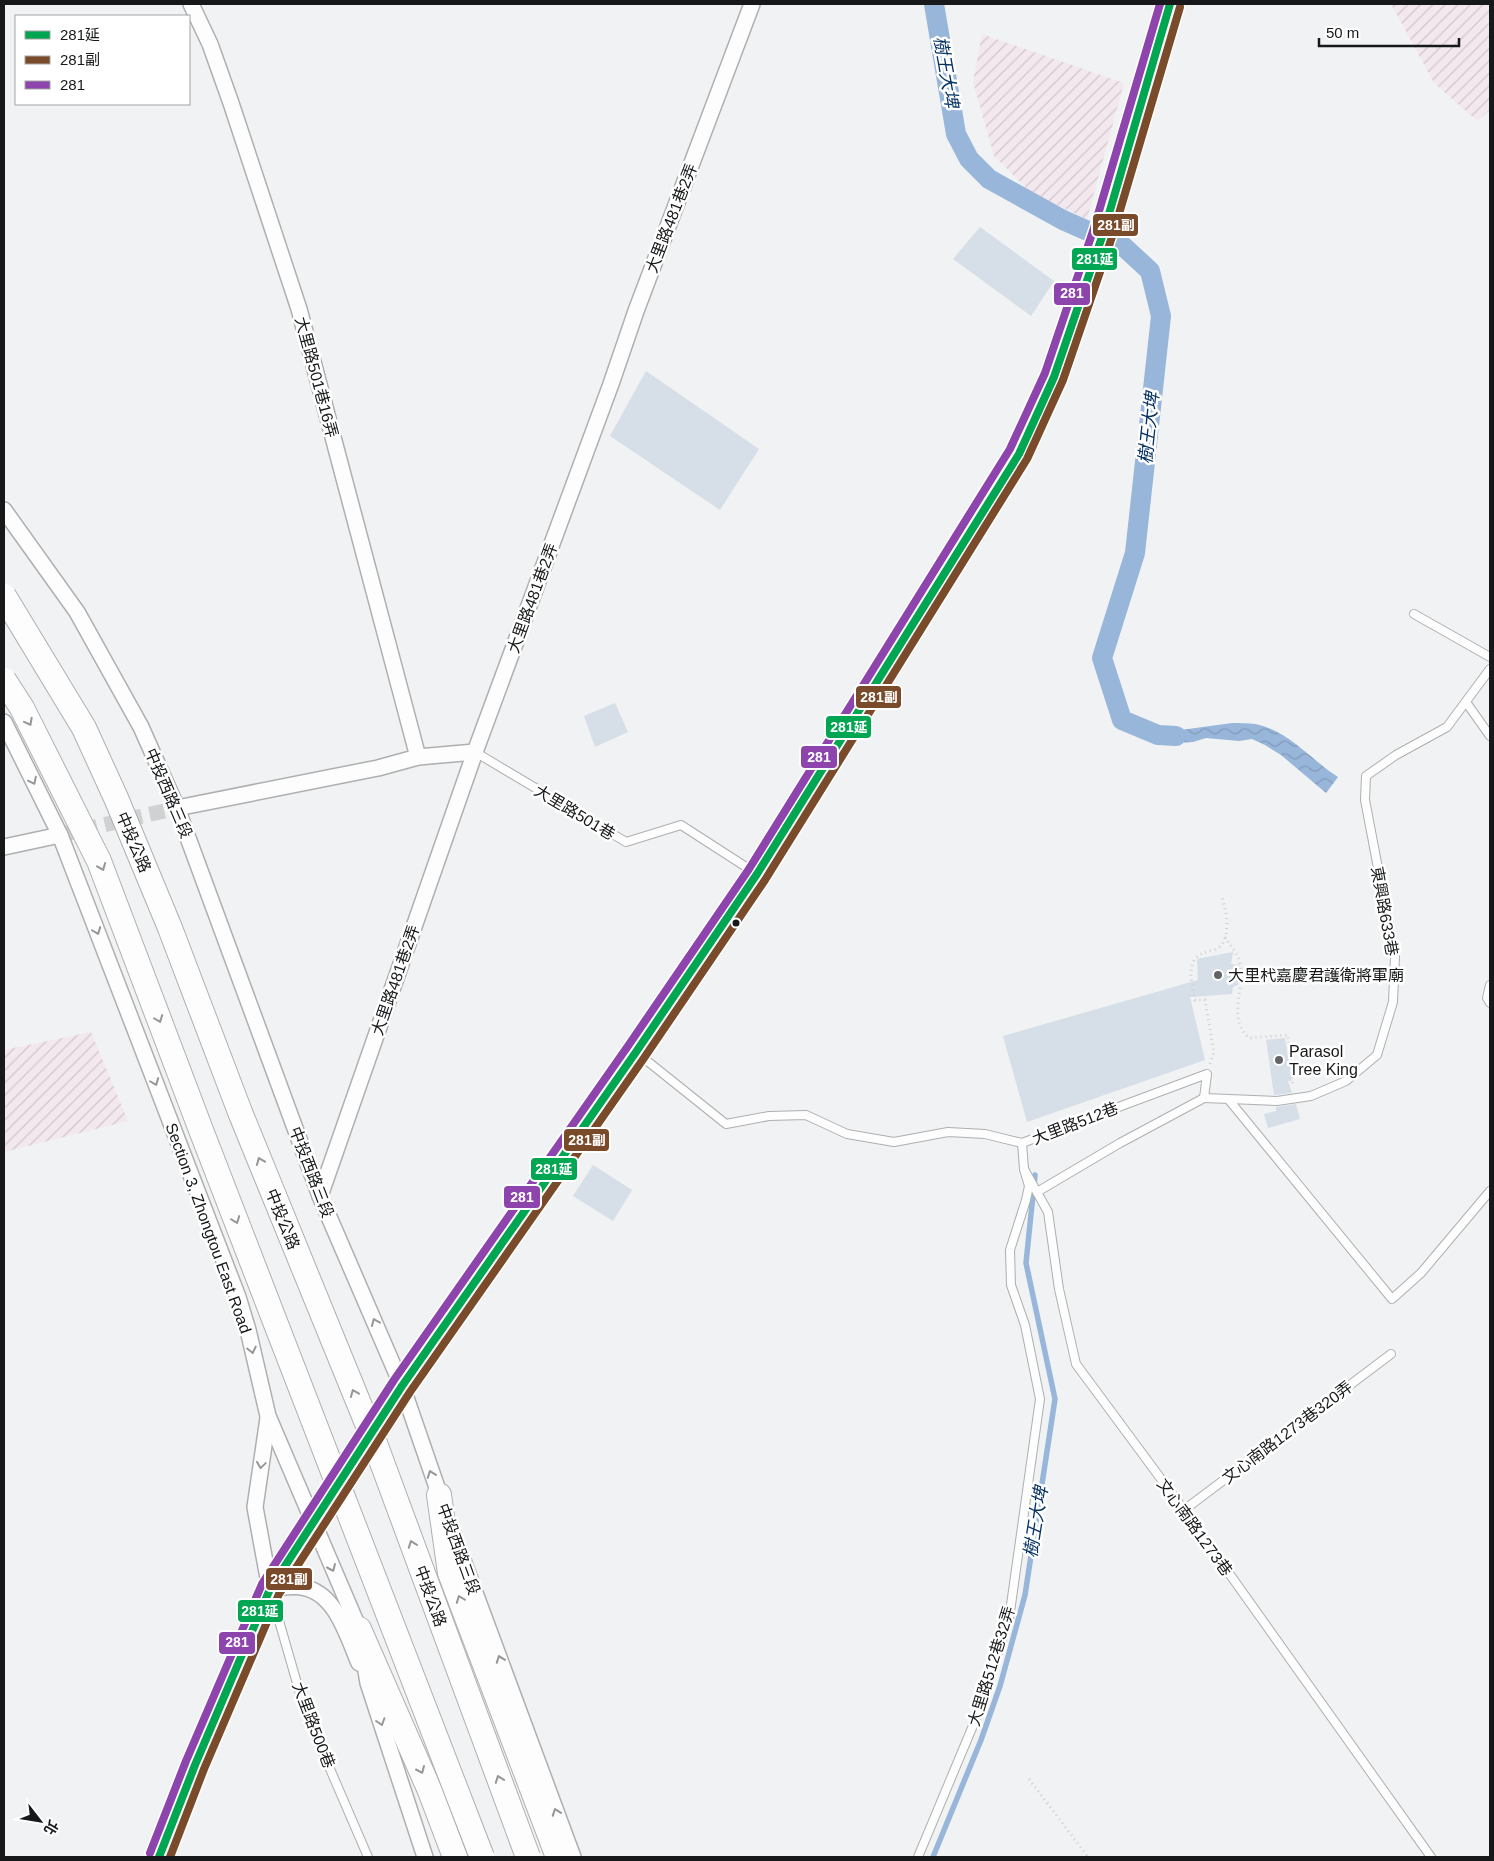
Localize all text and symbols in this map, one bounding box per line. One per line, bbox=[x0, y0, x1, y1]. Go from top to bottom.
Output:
legend bbox=[15, 15, 190, 105]
scale bar bbox=[1319, 15, 1459, 47]
text: 50 m bbox=[1326, 24, 1359, 41]
text: 281延 bbox=[60, 26, 100, 43]
water label: 樹王大埤 bbox=[930, 35, 962, 111]
text: 281副 bbox=[60, 51, 100, 68]
text: 281 bbox=[60, 76, 85, 93]
street label: 大里路481巷2弄 bbox=[643, 161, 700, 275]
line badge: 281副 bbox=[1092, 213, 1139, 237]
text: 281副 bbox=[1097, 217, 1135, 233]
line badge: 281延 bbox=[1071, 247, 1118, 271]
text: 281延 bbox=[1076, 251, 1114, 267]
line badge: 281 bbox=[1053, 282, 1091, 306]
text: 281 bbox=[1060, 285, 1084, 301]
street label: 大里路501巷16弄 bbox=[292, 315, 341, 439]
water label: 樹王大埤 bbox=[1135, 389, 1163, 465]
street label: 大里路481巷2弄 bbox=[505, 541, 560, 655]
line badge: 281副 bbox=[855, 685, 902, 709]
text: 281副 bbox=[860, 689, 898, 705]
line badge: 281延 bbox=[825, 715, 872, 739]
one-way arrow bbox=[23, 717, 33, 726]
text: 281延 bbox=[830, 719, 868, 735]
line badge: 281 bbox=[800, 745, 838, 769]
street label: 中投西路三段 bbox=[142, 746, 195, 841]
text: 281 bbox=[807, 749, 831, 765]
one-way arrow bbox=[27, 776, 37, 785]
street label: 大里路501巷 bbox=[531, 782, 618, 843]
street label: 中投公路 bbox=[113, 809, 154, 875]
one-way arrow bbox=[95, 862, 106, 871]
street label: 東興路633巷 bbox=[1368, 865, 1401, 957]
unlabelled marker bbox=[731, 918, 741, 928]
street label: 大里路481巷2弄 bbox=[369, 923, 422, 1038]
one-way arrow bbox=[91, 926, 101, 934]
place label: 大里杙嘉慶君護衛將軍廟 bbox=[1228, 966, 1404, 984]
marker: 大里杙嘉慶君護衛將軍廟 bbox=[1212, 969, 1224, 981]
one-way arrow bbox=[153, 1014, 163, 1023]
place label: Parasol Tree King bbox=[1289, 1043, 1358, 1078]
marker: Parasol Tree King bbox=[1273, 1054, 1285, 1066]
one-way arrow bbox=[149, 1077, 159, 1086]
street label: 大里路512巷 bbox=[1030, 1099, 1121, 1148]
street label: Section 3, Zhongtou East Road bbox=[163, 1121, 255, 1336]
street label: 中投西路三段 bbox=[286, 1124, 337, 1220]
line badge: 281副 bbox=[563, 1128, 610, 1152]
text: 281副 bbox=[568, 1132, 606, 1148]
one-way arrow bbox=[255, 1157, 266, 1166]
line badge: 281延 bbox=[530, 1157, 578, 1181]
text: 281延 bbox=[535, 1161, 573, 1177]
line badge: 281 bbox=[503, 1185, 541, 1209]
street label: 中投公路 bbox=[263, 1186, 302, 1252]
text: 281 bbox=[510, 1189, 534, 1205]
one-way arrow bbox=[230, 1215, 240, 1224]
one-way arrow bbox=[370, 1318, 381, 1327]
one-way arrow bbox=[246, 1345, 257, 1354]
street label: 文心南路1273巷320弄 bbox=[1219, 1378, 1356, 1487]
one-way arrow bbox=[350, 1389, 360, 1397]
one-way arrow bbox=[257, 1460, 267, 1469]
one-way arrow bbox=[427, 1470, 437, 1479]
street label: 文心南路1273巷 bbox=[1154, 1476, 1235, 1579]
water label: 樹王大埤 bbox=[1020, 1483, 1052, 1559]
street label: 中投西路三段 bbox=[434, 1501, 483, 1597]
one-way arrow bbox=[408, 1541, 418, 1549]
one-way arrow bbox=[326, 1563, 337, 1572]
street label: 中投公路 bbox=[412, 1563, 449, 1629]
line badge: 281副 bbox=[265, 1567, 313, 1591]
text: 281副 bbox=[270, 1571, 308, 1587]
one-way arrow bbox=[456, 1595, 466, 1604]
line badge: 281延 bbox=[237, 1599, 284, 1623]
text: 281延 bbox=[241, 1603, 279, 1619]
street label: 大里路512巷32弄 bbox=[965, 1604, 1018, 1728]
line badge: 281 bbox=[218, 1631, 256, 1655]
text: 281 bbox=[225, 1634, 249, 1650]
one-way arrow bbox=[496, 1655, 506, 1664]
street label: 大里路500巷 bbox=[289, 1680, 338, 1771]
one-way arrow bbox=[375, 1717, 385, 1725]
one-way arrow bbox=[414, 1765, 425, 1774]
one-way arrow bbox=[495, 1775, 505, 1784]
north arrow bbox=[15, 1796, 65, 1846]
one-way arrow bbox=[552, 1808, 562, 1816]
text: 北 bbox=[41, 1818, 62, 1838]

